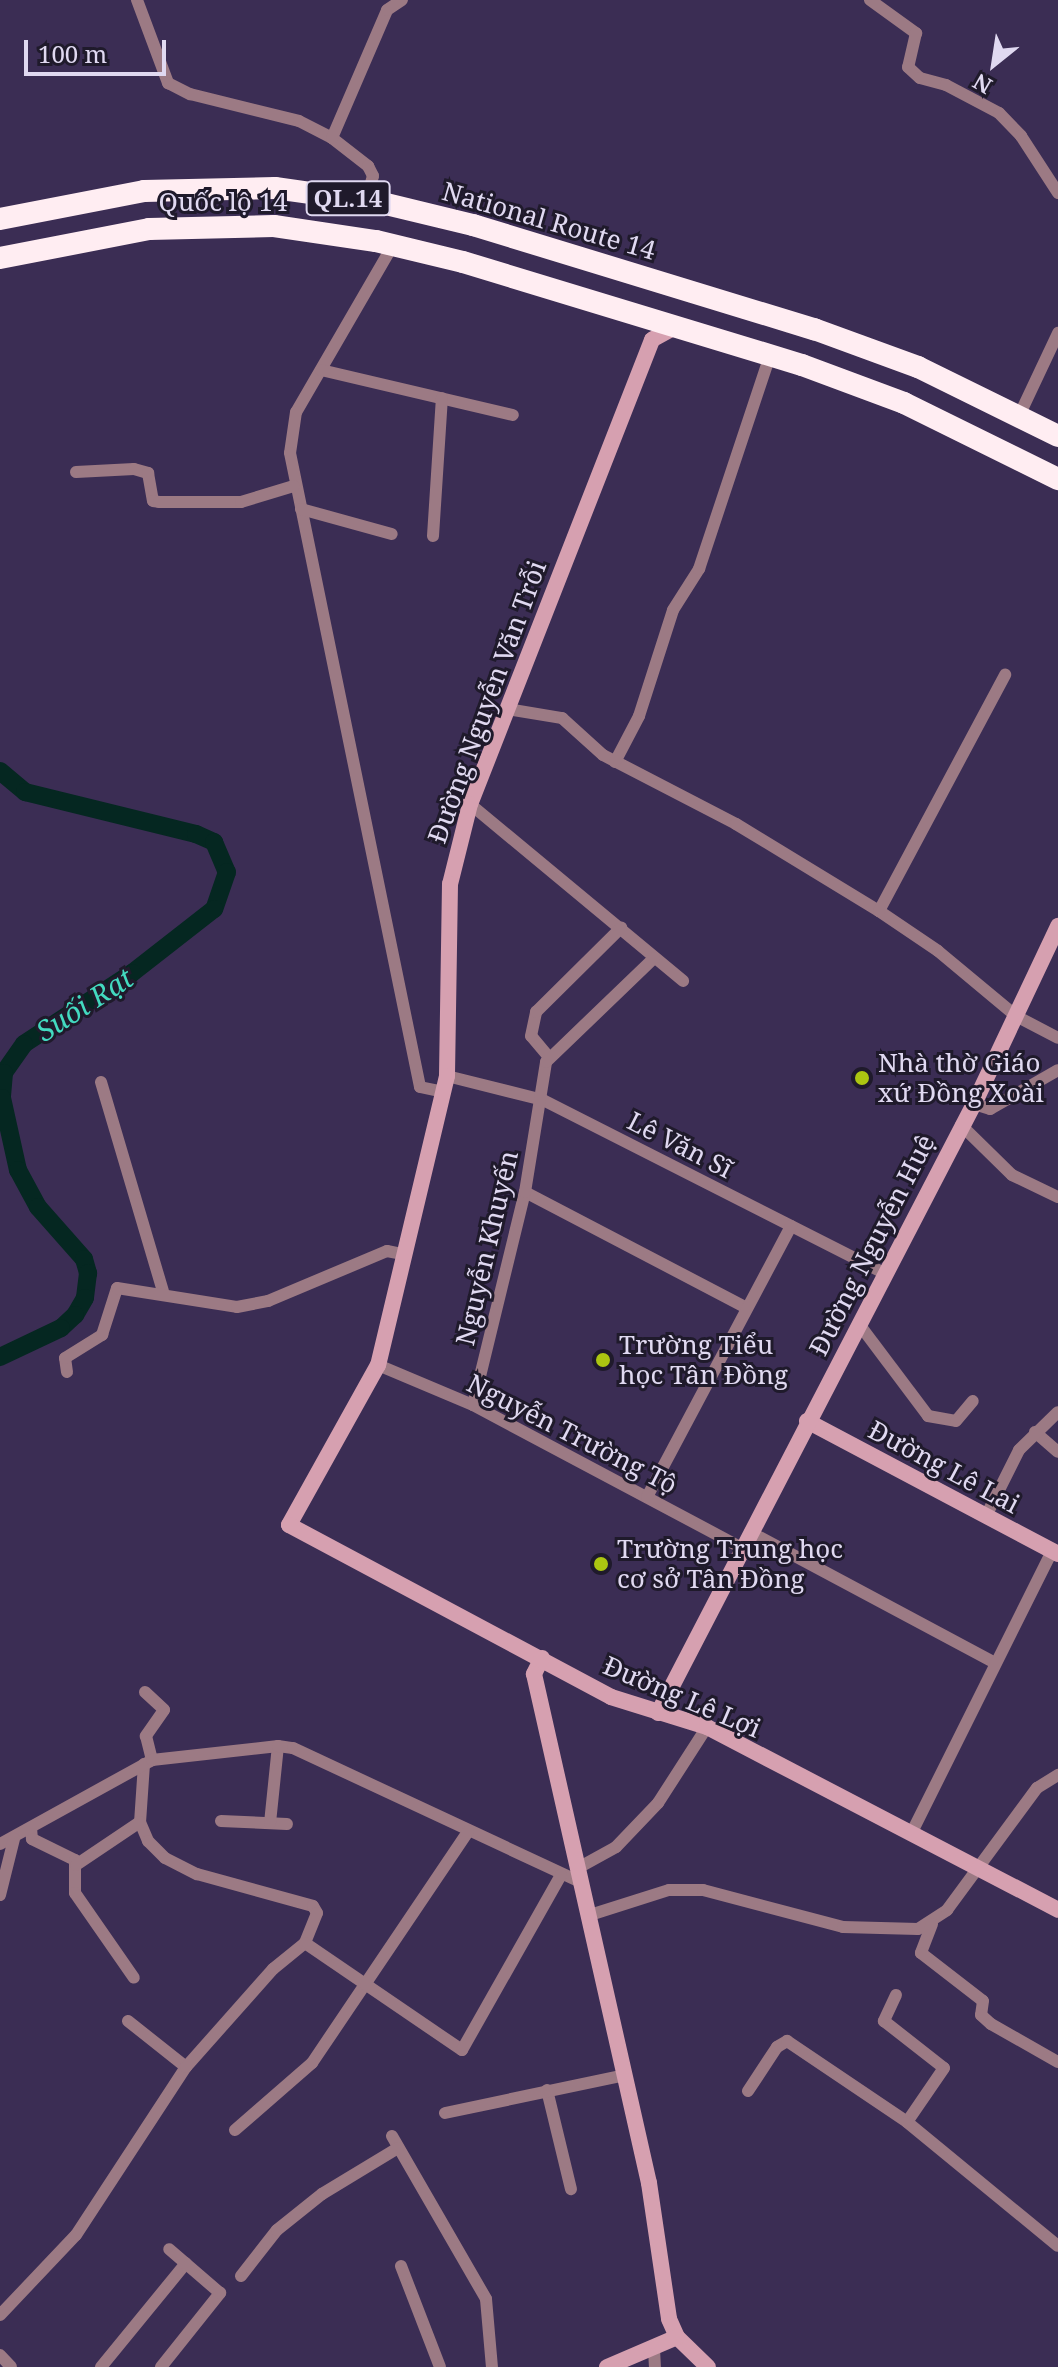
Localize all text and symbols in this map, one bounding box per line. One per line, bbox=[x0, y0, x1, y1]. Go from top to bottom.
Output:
scale bar bbox=[28, 24, 170, 74]
north arrow bbox=[954, 24, 1034, 104]
text: 100 m bbox=[38, 37, 107, 70]
text: N bbox=[967, 67, 997, 102]
street label: National Route 14 bbox=[439, 176, 659, 266]
road number: QL.14 bbox=[304, 178, 392, 218]
street label: Quốc lộ 14 bbox=[158, 186, 288, 218]
street label: Đường Nguyễn Văn Trỗi bbox=[421, 556, 553, 848]
water label: Suối Rạt bbox=[29, 960, 139, 1048]
place label: Nhà thờ Giáo xứ Đồng Xoài bbox=[878, 1047, 1044, 1108]
marker: Nhà thờ Giáo xứ Đồng Xoài bbox=[853, 1069, 871, 1087]
street label: Lê Văn Sĩ bbox=[622, 1105, 738, 1185]
street label: Đường Nguyễn Huệ bbox=[803, 1129, 941, 1361]
street label: Nguyễn Khuyến bbox=[449, 1148, 525, 1348]
place label: Trường Tiểu học Tân Đồng bbox=[619, 1329, 788, 1390]
marker: Trường Tiểu học Tân Đồng bbox=[594, 1351, 612, 1369]
street label: Nguyễn Trường Tộ bbox=[462, 1368, 682, 1500]
street label: Đường Lê Lai bbox=[863, 1414, 1025, 1520]
place label: Trường Trung học cơ sở Tân Đồng bbox=[617, 1533, 843, 1594]
marker: Trường Trung học cơ sở Tân Đồng bbox=[592, 1555, 610, 1573]
street label: Đường Lê Lợi bbox=[599, 1650, 765, 1744]

